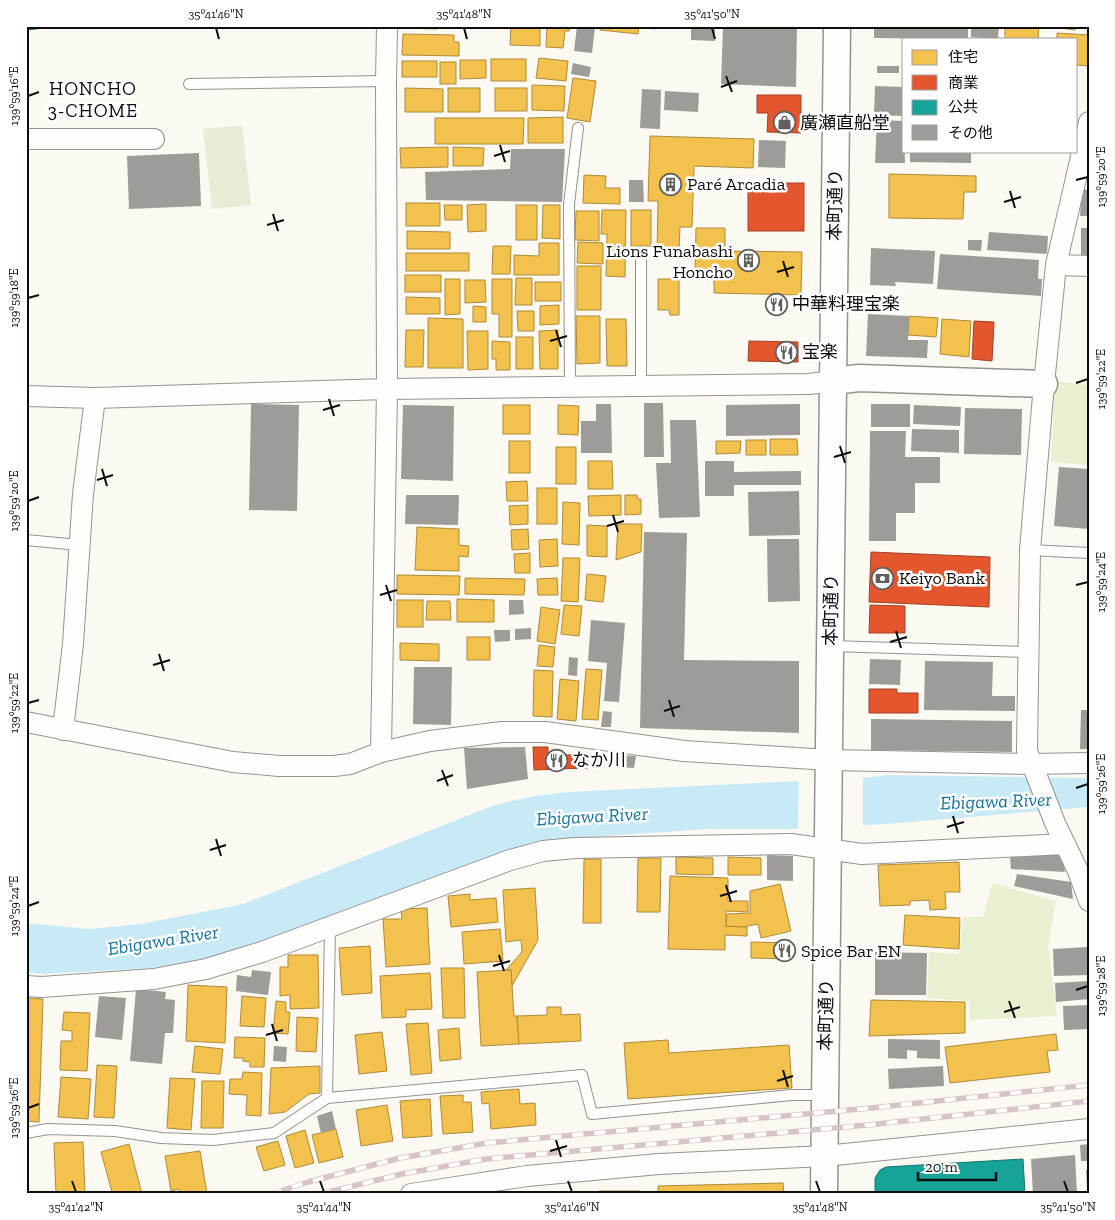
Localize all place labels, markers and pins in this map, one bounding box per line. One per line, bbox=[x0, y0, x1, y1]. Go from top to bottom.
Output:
shop icon: 廣瀬直船堂 bbox=[772, 111, 796, 135]
place label: 廣瀬直船堂 bbox=[800, 112, 890, 134]
building icon: Paré Arcadia bbox=[659, 172, 683, 196]
place label: Paré Arcadia bbox=[687, 173, 786, 195]
place label: Lions Funabashi Honcho bbox=[606, 240, 733, 283]
building icon: Lions Funabashi Honcho bbox=[737, 249, 761, 273]
restaurant icon: 中華料理宝楽 bbox=[764, 292, 788, 316]
place label: 中華料理宝楽 bbox=[792, 293, 900, 315]
restaurant icon: 宝楽 bbox=[774, 340, 798, 364]
place label: 宝楽 bbox=[802, 341, 838, 363]
bank icon: Keiyo Bank bbox=[871, 566, 895, 590]
place label: Keiyo Bank bbox=[899, 567, 986, 589]
restaurant icon: なか川 bbox=[544, 748, 568, 772]
place label: なか川 bbox=[572, 749, 626, 771]
restaurant icon: Spice Bar EN bbox=[773, 939, 797, 963]
place label: Spice Bar EN bbox=[801, 940, 901, 962]

